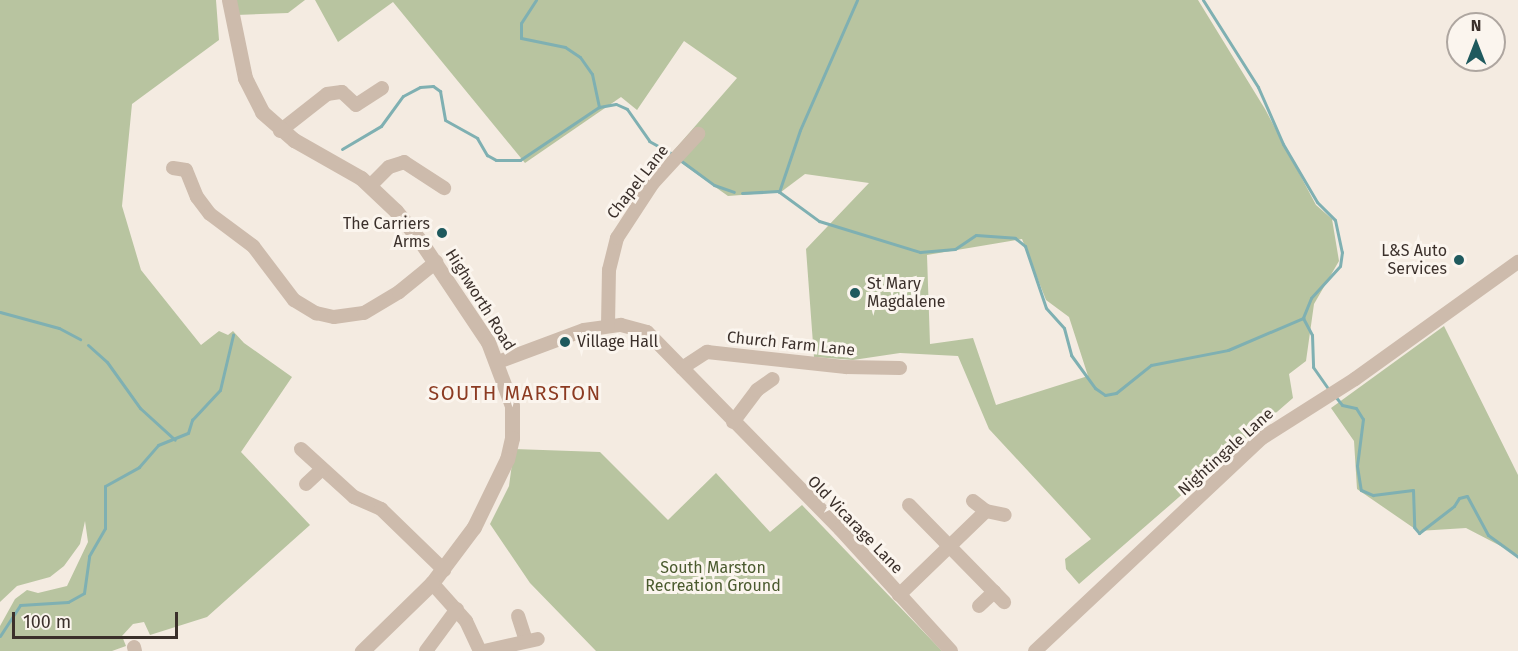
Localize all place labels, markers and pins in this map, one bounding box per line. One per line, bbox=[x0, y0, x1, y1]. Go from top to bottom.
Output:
place label: The Carriers Arms bbox=[343, 214, 430, 252]
marker: The Carriers Arms bbox=[435, 226, 449, 240]
place label: L&S Auto Services bbox=[1381, 241, 1447, 279]
marker: L&S Auto Services bbox=[1452, 253, 1466, 267]
place label: St Mary Magdalene bbox=[867, 274, 946, 312]
marker: St Mary Magdalene bbox=[848, 286, 862, 300]
place label: Village Hall bbox=[577, 332, 658, 352]
marker: Village Hall bbox=[558, 335, 572, 349]

